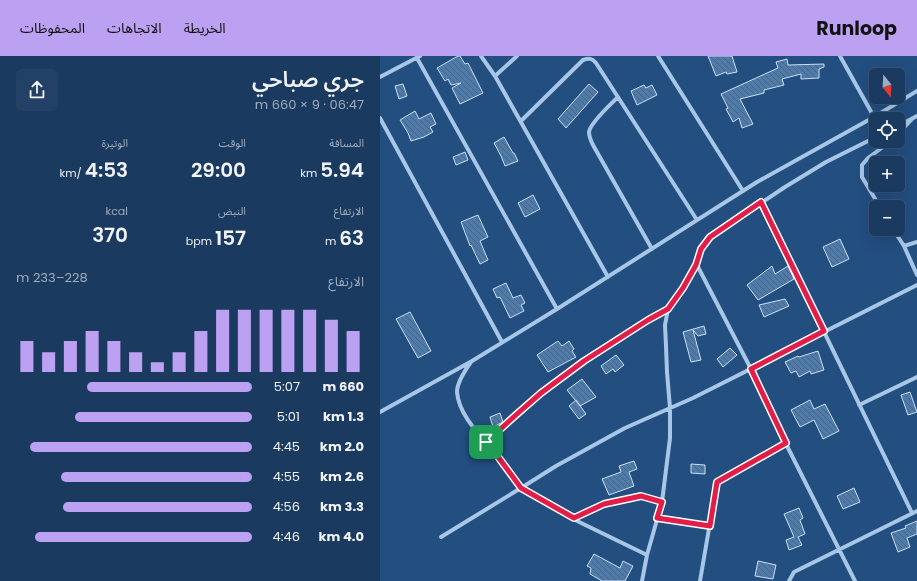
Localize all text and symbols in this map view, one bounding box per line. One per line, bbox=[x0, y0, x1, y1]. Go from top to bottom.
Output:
text: Runloop bbox=[816, 15, 897, 42]
text: المحفوظات bbox=[20, 18, 85, 38]
text: الاتجاهات bbox=[107, 18, 162, 38]
text: الخريطة bbox=[184, 18, 226, 38]
text: جري صباحي bbox=[252, 64, 364, 95]
north arrow bbox=[869, 68, 905, 104]
map controls bbox=[869, 68, 905, 236]
button: share bbox=[16, 69, 58, 111]
text: 06:47 · 9 × 660 m bbox=[255, 95, 364, 114]
button: locate bbox=[869, 112, 905, 148]
text: الوتيرة bbox=[102, 135, 128, 151]
text: الوقت bbox=[218, 135, 246, 151]
text: المسافة bbox=[329, 135, 364, 151]
text: 4:53 bbox=[85, 156, 128, 184]
text: 29:00 bbox=[191, 156, 246, 184]
text: 5.94 bbox=[320, 156, 364, 184]
button: + bbox=[869, 156, 905, 192]
text: /km bbox=[59, 165, 85, 181]
text: km bbox=[300, 165, 320, 181]
button: − bbox=[869, 200, 905, 236]
text: kcal bbox=[106, 203, 128, 219]
text: النبض bbox=[218, 203, 246, 219]
text: الارتفاع bbox=[334, 203, 364, 219]
text: 370 bbox=[92, 221, 128, 249]
text: 157 bbox=[215, 224, 246, 252]
text: 63 bbox=[339, 224, 364, 252]
text: bpm bbox=[186, 233, 215, 249]
text: m bbox=[325, 233, 339, 249]
text: 228–233 m bbox=[16, 268, 88, 287]
text: الارتفاع bbox=[328, 272, 364, 291]
text: 5:07 bbox=[274, 377, 300, 396]
text: 660 m bbox=[322, 377, 364, 396]
text: 5:01 bbox=[277, 407, 300, 426]
text: 1.3 km bbox=[323, 407, 364, 426]
pin bbox=[469, 425, 503, 459]
icon: arrive bbox=[475, 431, 497, 453]
text: 4:45 bbox=[273, 437, 300, 456]
text: 2.0 km bbox=[320, 437, 364, 456]
text: 4:55 bbox=[273, 467, 300, 486]
text: 2.6 km bbox=[320, 467, 364, 486]
text: 4:56 bbox=[273, 497, 300, 516]
text: 3.3 km bbox=[320, 497, 364, 516]
text: 4:46 bbox=[273, 527, 300, 546]
text: 4.0 km bbox=[318, 527, 364, 546]

